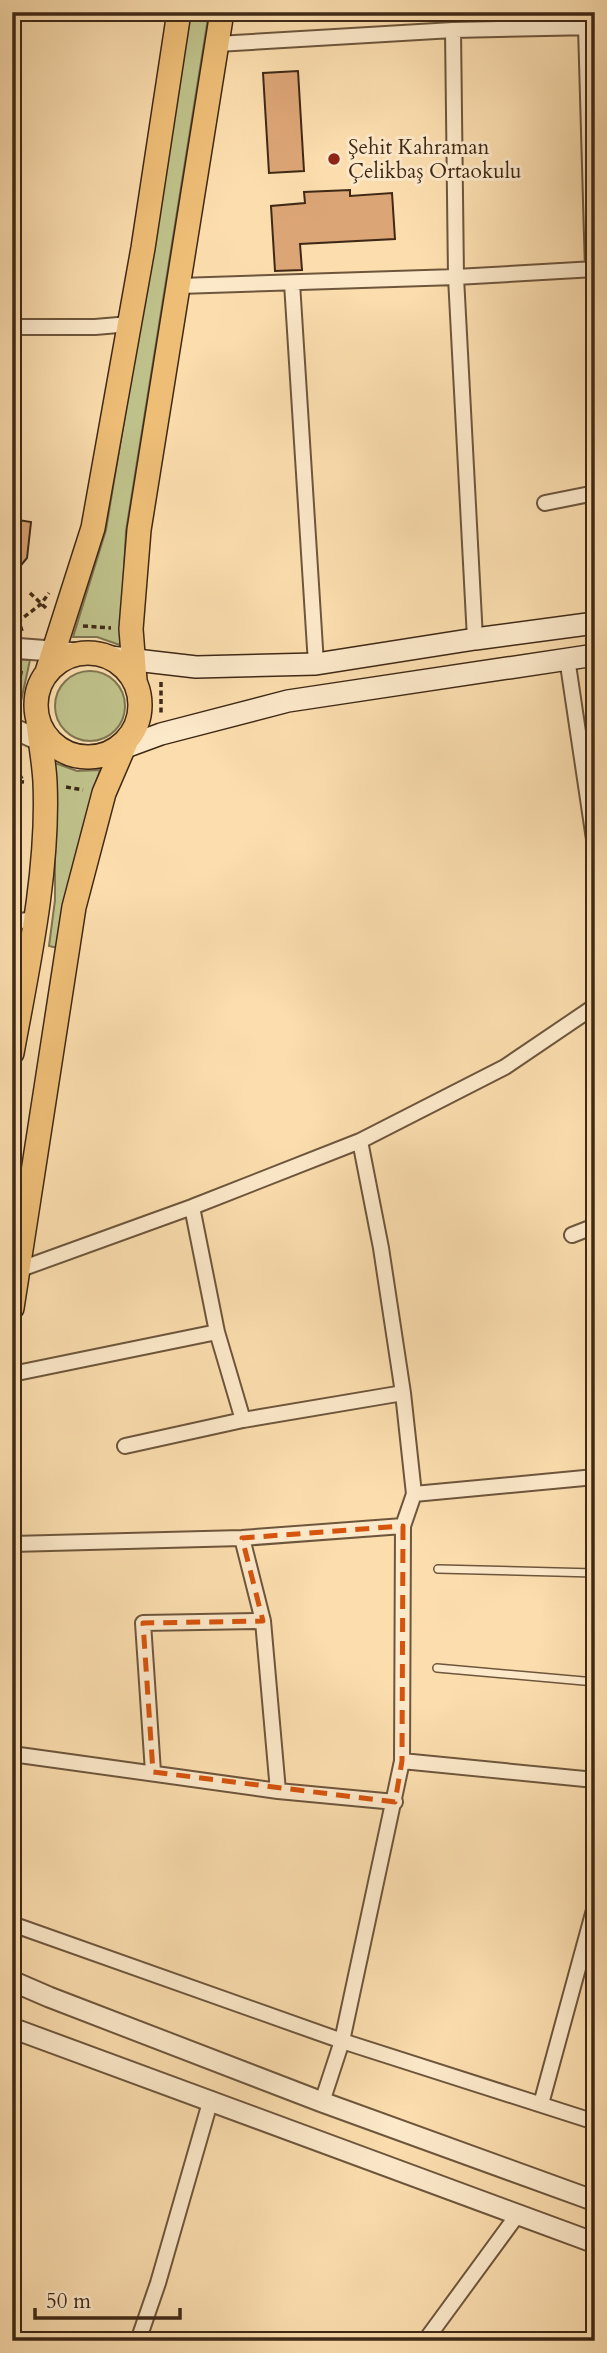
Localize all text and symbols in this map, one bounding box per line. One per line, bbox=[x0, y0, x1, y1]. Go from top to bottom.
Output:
place label: Şehit Kahraman Çelikbaş Ortaokulu bbox=[348, 133, 522, 186]
marker: Şehit Kahraman Çelikbaş Ortaokulu bbox=[326, 151, 342, 167]
scale bar bbox=[35, 2276, 180, 2320]
text: 50 m bbox=[46, 2287, 91, 2316]

